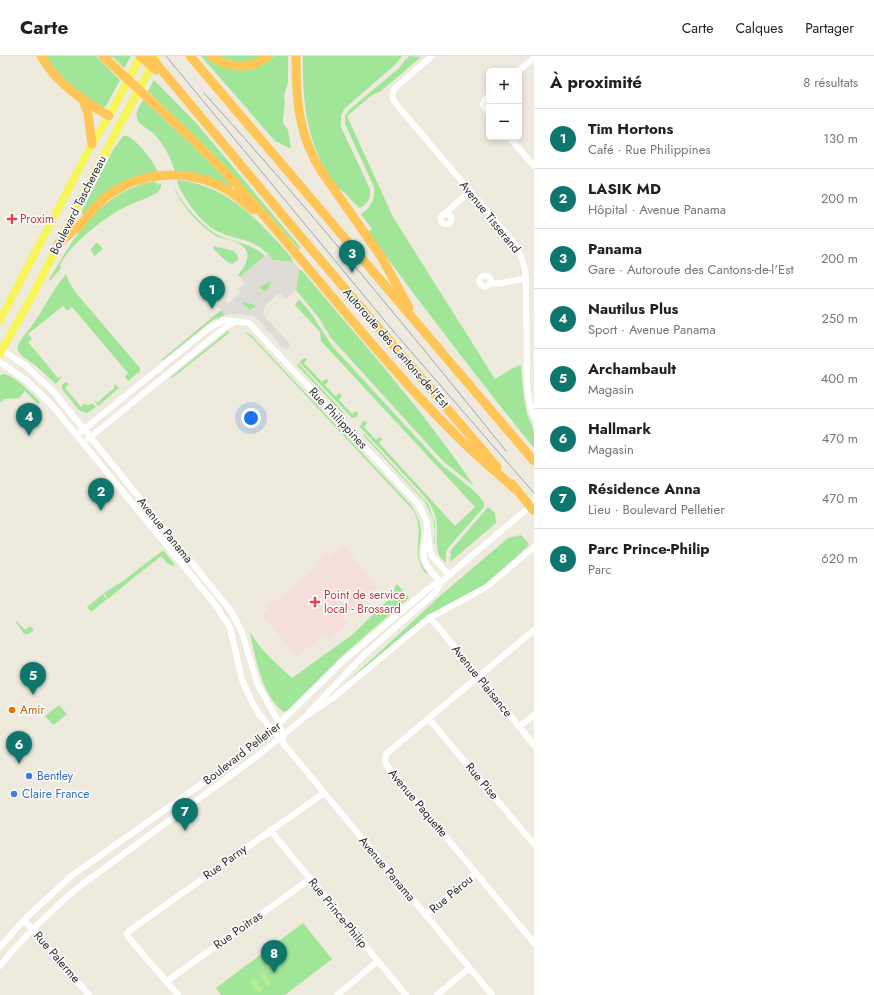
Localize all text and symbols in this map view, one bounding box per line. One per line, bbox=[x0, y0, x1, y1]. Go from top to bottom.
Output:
text: Carte bbox=[20, 14, 68, 41]
text: Carte bbox=[682, 18, 713, 38]
text: Calques bbox=[735, 18, 783, 38]
text: Partager bbox=[805, 18, 854, 38]
map controls bbox=[486, 68, 522, 140]
button: + bbox=[486, 68, 522, 104]
text: À proximité bbox=[550, 70, 642, 94]
text: 8 résultats bbox=[803, 73, 858, 92]
button: − bbox=[486, 104, 522, 140]
text: Tim Hortons bbox=[588, 118, 673, 140]
text: 1 bbox=[560, 129, 566, 148]
text: 130 m bbox=[823, 129, 858, 148]
text: Café · Rue Philippines bbox=[588, 140, 711, 159]
street label: Boulevard Taschereau bbox=[45, 152, 111, 258]
street label: Avenue Tisserand bbox=[455, 177, 525, 257]
text: LASIK MD bbox=[588, 178, 661, 200]
text: 2 bbox=[559, 189, 567, 208]
text: 200 m bbox=[821, 189, 858, 208]
text: Hôpital · Avenue Panama bbox=[588, 200, 726, 219]
place label: Proxim bbox=[20, 210, 54, 228]
marker: Proxim bbox=[7, 214, 17, 224]
text: Panama bbox=[588, 238, 642, 260]
pin: 3 bbox=[339, 240, 365, 273]
text: 3 bbox=[559, 249, 567, 268]
text: 200 m bbox=[821, 249, 858, 268]
text: Gare · Autoroute des Cantons-de-l'Est bbox=[588, 260, 794, 279]
pin: 1 bbox=[199, 276, 225, 309]
street label: Autoroute des Cantons-de-l'Est bbox=[339, 284, 453, 412]
text: Nautilus Plus bbox=[588, 298, 678, 320]
text: 4 bbox=[558, 309, 568, 328]
text: 250 m bbox=[821, 309, 858, 328]
text: Sport · Avenue Panama bbox=[588, 320, 716, 339]
text: Archambault bbox=[588, 358, 676, 380]
text: 5 bbox=[559, 369, 567, 388]
text: 400 m bbox=[821, 369, 858, 388]
text: Magasin bbox=[588, 380, 634, 399]
street label: Rue Philippines bbox=[305, 383, 372, 453]
pin: 4 bbox=[16, 403, 42, 436]
your location bbox=[241, 408, 261, 428]
text: Hallmark bbox=[588, 418, 651, 440]
text: 6 bbox=[559, 429, 567, 448]
text: 470 m bbox=[822, 429, 858, 448]
text: Magasin bbox=[588, 440, 634, 459]
pin: 2 bbox=[88, 478, 114, 511]
text: Résidence Anna bbox=[588, 478, 701, 500]
text: 7 bbox=[559, 489, 567, 508]
text: 470 m bbox=[822, 489, 858, 508]
street label: Avenue Panama bbox=[133, 493, 197, 567]
text: Lieu · Boulevard Pelletier bbox=[588, 500, 725, 519]
text: Parc Prince-Philip bbox=[588, 538, 710, 560]
text: 8 bbox=[559, 549, 567, 568]
text: 620 m bbox=[821, 549, 858, 568]
text: Parc bbox=[588, 560, 611, 579]
place label: Point de service local - Brossard bbox=[324, 586, 405, 618]
marker: Point de service local - Brossard bbox=[309, 596, 321, 608]
street label: Avenue Plaisance bbox=[447, 641, 517, 721]
pin: 5 bbox=[20, 662, 46, 695]
place label: Amir bbox=[20, 701, 45, 719]
marker: Amir bbox=[7, 705, 17, 715]
street label: Boulevard Pelletier bbox=[199, 716, 285, 789]
pin: 6 bbox=[6, 731, 32, 764]
street label: Rue Pise bbox=[461, 759, 503, 803]
street label: Avenue Paquette bbox=[384, 765, 452, 841]
place label: Bentley bbox=[37, 767, 74, 785]
marker: Bentley bbox=[24, 771, 34, 781]
place label: Claire France bbox=[22, 785, 89, 803]
marker: Claire France bbox=[9, 789, 19, 799]
pin: 7 bbox=[172, 798, 198, 831]
street label: Avenue Panama bbox=[354, 833, 420, 906]
street label: Rue Parny bbox=[199, 839, 251, 884]
street label: Rue Pérou bbox=[425, 870, 477, 918]
street label: Rue Prince-Philip bbox=[304, 874, 372, 952]
street label: Rue Poitras bbox=[210, 906, 266, 954]
street label: Rue Palerme bbox=[29, 927, 85, 987]
pin: 8 bbox=[261, 940, 287, 973]

